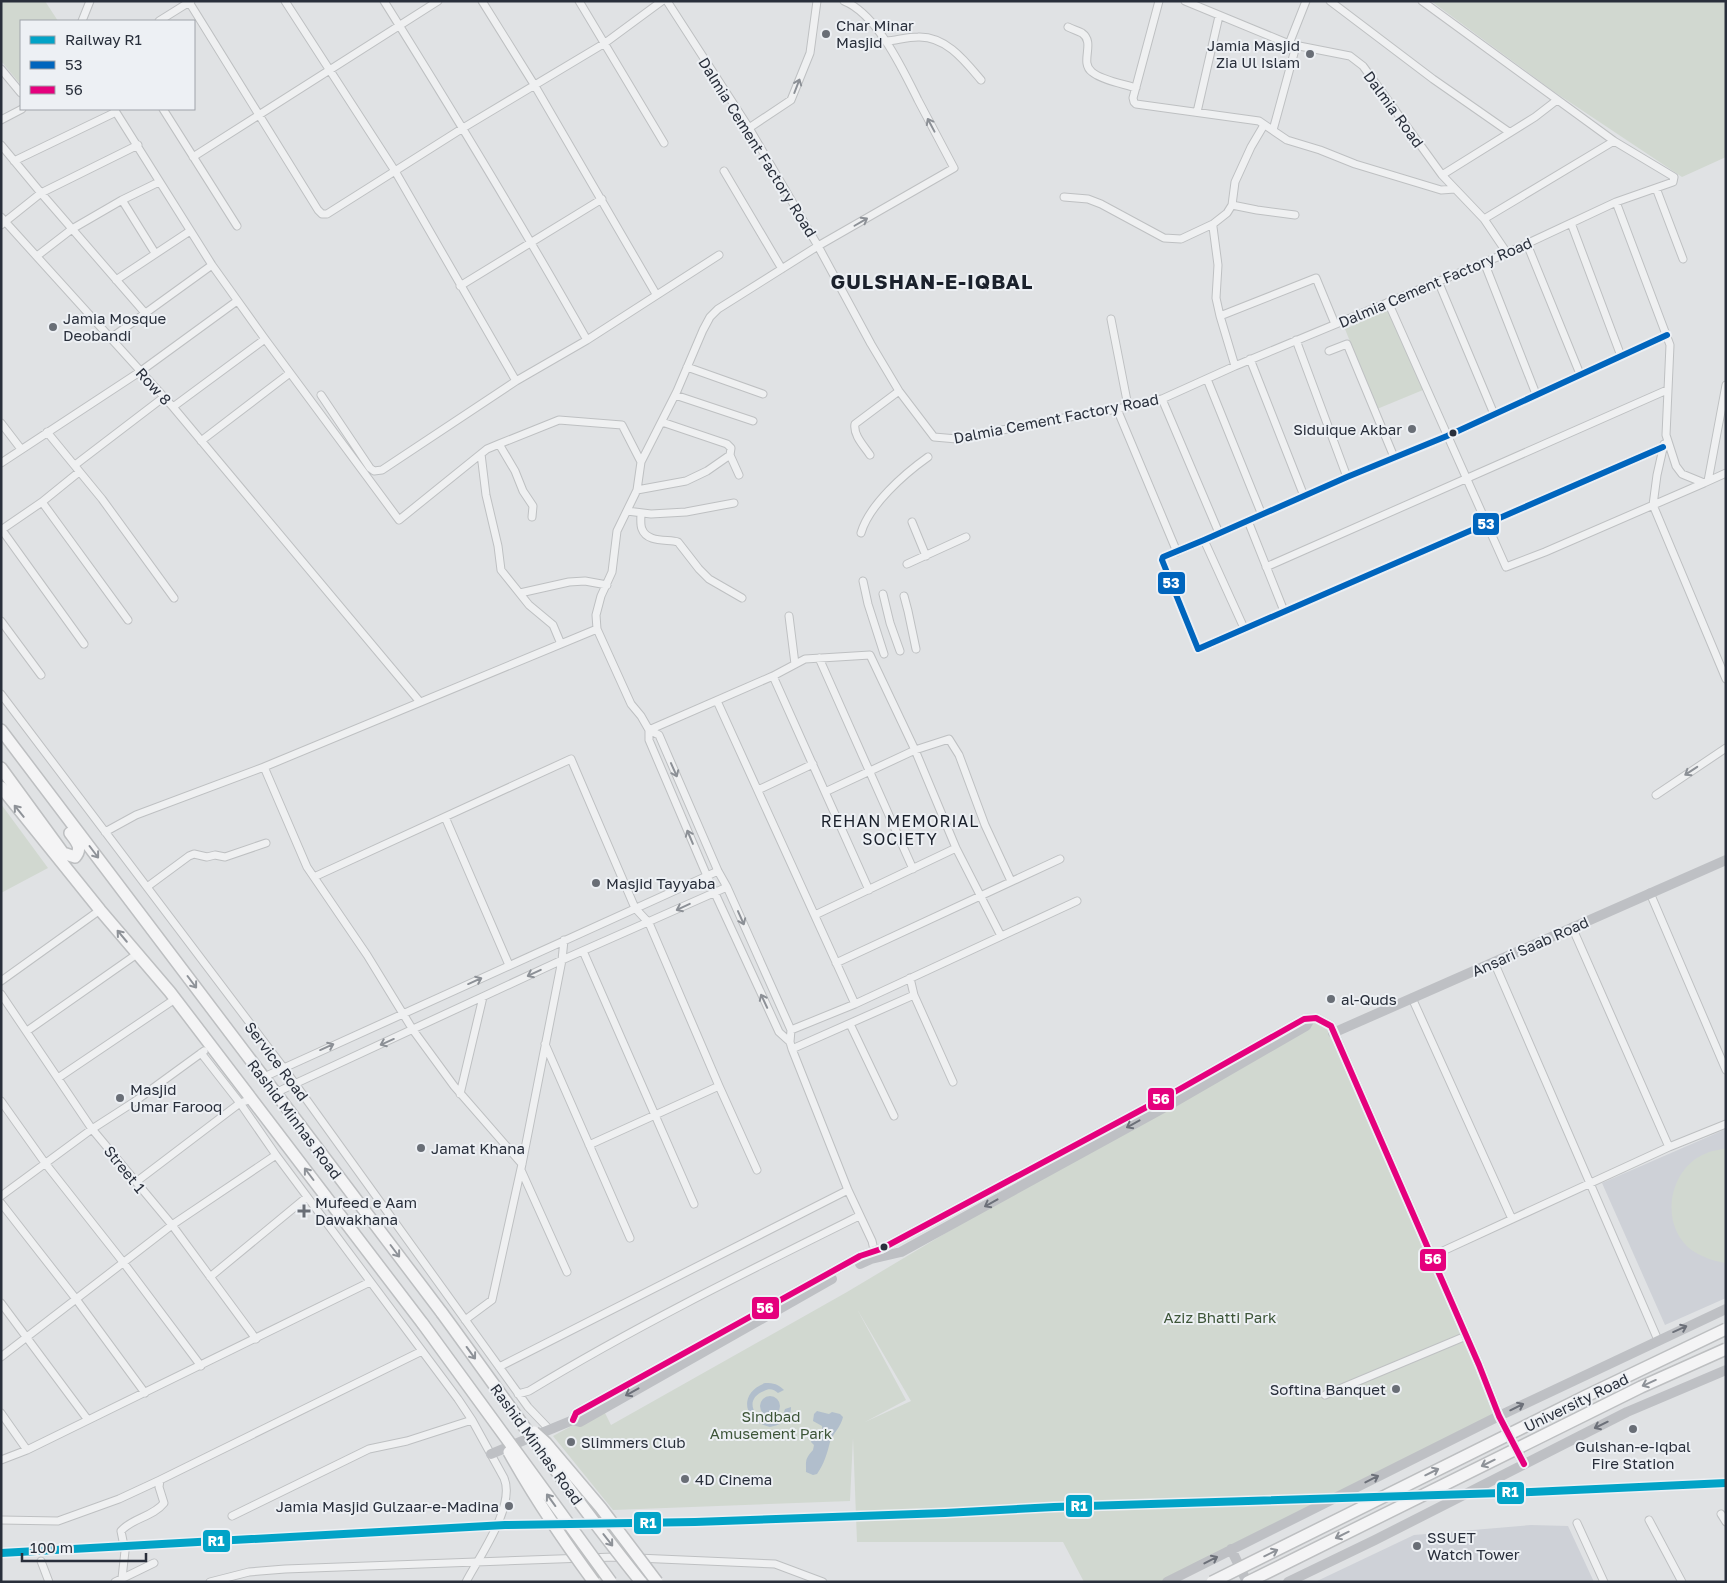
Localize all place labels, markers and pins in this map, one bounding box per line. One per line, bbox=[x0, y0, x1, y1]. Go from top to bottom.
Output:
place label: Char Minar Masjid bbox=[836, 16, 914, 51]
marker: Char Minar Masjid bbox=[820, 28, 832, 40]
place label: Jamia Masjid Zia Ul Islam bbox=[1207, 36, 1300, 71]
marker: Jamia Masjid Zia Ul Islam bbox=[1304, 48, 1316, 60]
place label: Jamia Mosque Deobandi bbox=[63, 309, 166, 344]
marker: Jamia Mosque Deobandi bbox=[47, 321, 59, 333]
place label: Siduique Akbar bbox=[1293, 420, 1402, 438]
marker: Siduique Akbar bbox=[1406, 423, 1418, 435]
unlabelled marker bbox=[1448, 428, 1458, 438]
place label: Masjid Tayyaba bbox=[606, 874, 715, 892]
marker: Masjid Tayyaba bbox=[590, 877, 602, 889]
place label: al-Quds bbox=[1341, 990, 1397, 1008]
marker: al-Quds bbox=[1325, 993, 1337, 1005]
place label: Masjid Umar Farooq bbox=[130, 1080, 222, 1115]
marker: Masjid Umar Farooq bbox=[114, 1092, 126, 1104]
place label: Jamat Khana bbox=[431, 1139, 525, 1157]
marker: Jamat Khana bbox=[415, 1142, 427, 1154]
place label: Mufeed e Aam Dawakhana bbox=[315, 1193, 417, 1228]
marker: Mufeed e Aam Dawakhana bbox=[297, 1204, 311, 1218]
unlabelled marker bbox=[879, 1242, 889, 1252]
place label: Softina Banquet bbox=[1270, 1380, 1386, 1398]
marker: Softina Banquet bbox=[1390, 1383, 1402, 1395]
marker: Gulshan-e-Iqbal Fire Station bbox=[1627, 1423, 1639, 1435]
place label: Slimmers Club bbox=[581, 1433, 686, 1451]
marker: Slimmers Club bbox=[565, 1436, 577, 1448]
place label: Gulshan-e-Iqbal Fire Station bbox=[1575, 1437, 1691, 1472]
place label: 4D Cinema bbox=[695, 1470, 772, 1488]
marker: 4D Cinema bbox=[679, 1473, 691, 1485]
place label: Jamia Masjid Gulzaar-e-Madina bbox=[276, 1497, 499, 1515]
marker: Jamia Masjid Gulzaar-e-Madina bbox=[503, 1500, 515, 1512]
place label: SSUET Watch Tower bbox=[1427, 1528, 1520, 1563]
marker: SSUET Watch Tower bbox=[1411, 1540, 1423, 1552]

